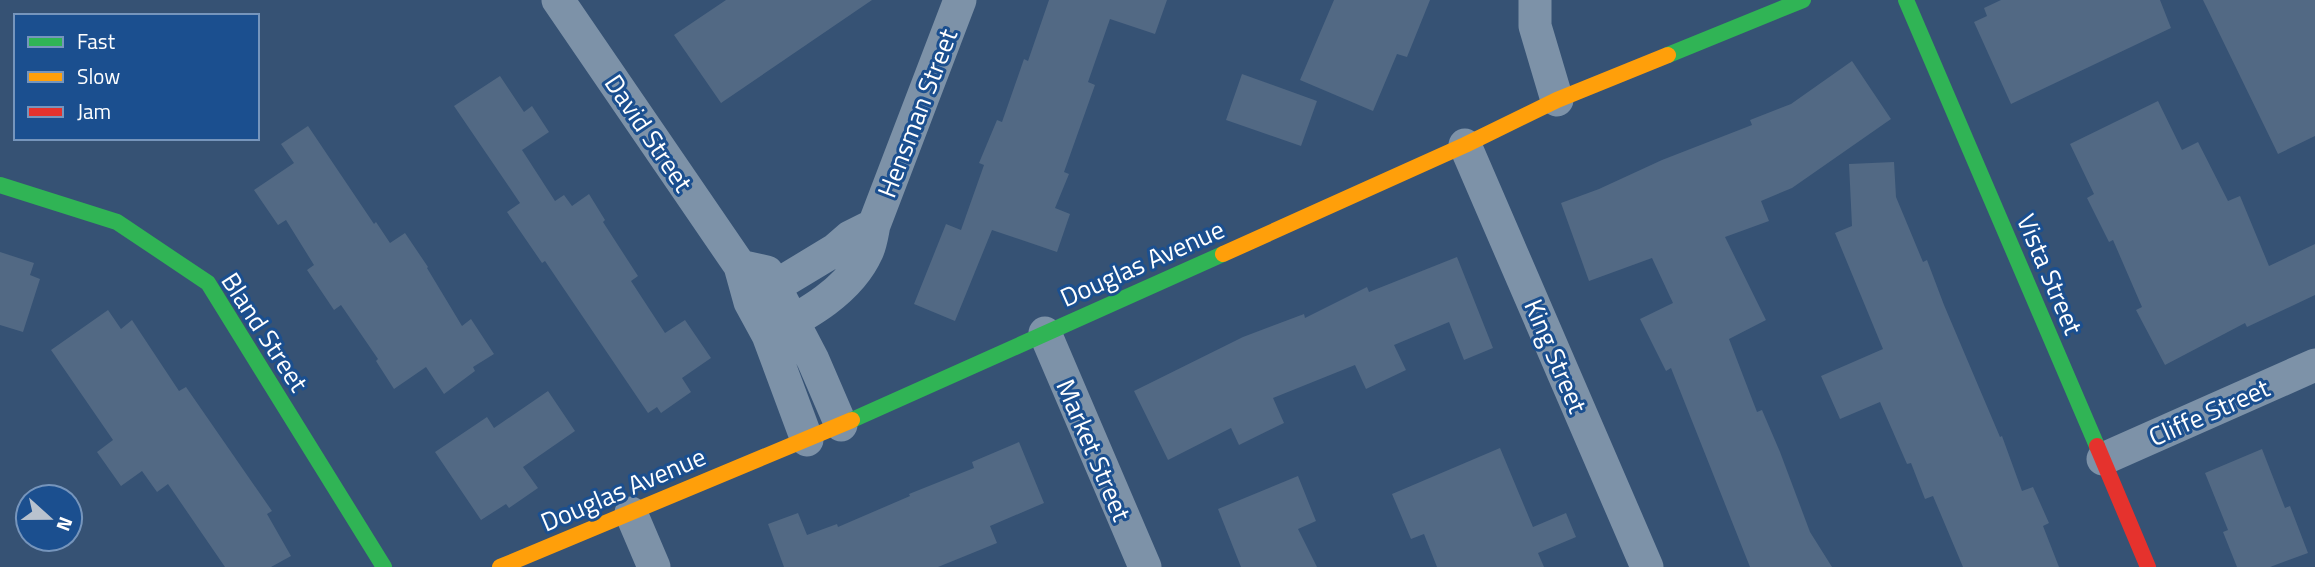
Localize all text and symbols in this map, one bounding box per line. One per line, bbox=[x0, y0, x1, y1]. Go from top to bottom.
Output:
legend bbox=[14, 14, 259, 140]
street label: Hensman Street bbox=[867, 23, 967, 203]
text: Fast bbox=[77, 25, 116, 57]
text: Slow bbox=[77, 60, 120, 92]
street label: David Street bbox=[595, 66, 703, 200]
text: Jam bbox=[77, 95, 111, 127]
street label: Vista Street bbox=[2007, 208, 2093, 340]
street label: Douglas Avenue bbox=[1054, 209, 1230, 317]
street label: Bland Street bbox=[212, 265, 318, 399]
street label: King Street bbox=[1514, 293, 1598, 419]
street label: Cliffe Street bbox=[2142, 368, 2276, 456]
street label: Market Street bbox=[1047, 373, 1141, 527]
street label: Douglas Avenue bbox=[534, 437, 712, 541]
north arrow bbox=[14, 483, 84, 553]
text: N bbox=[49, 513, 81, 536]

